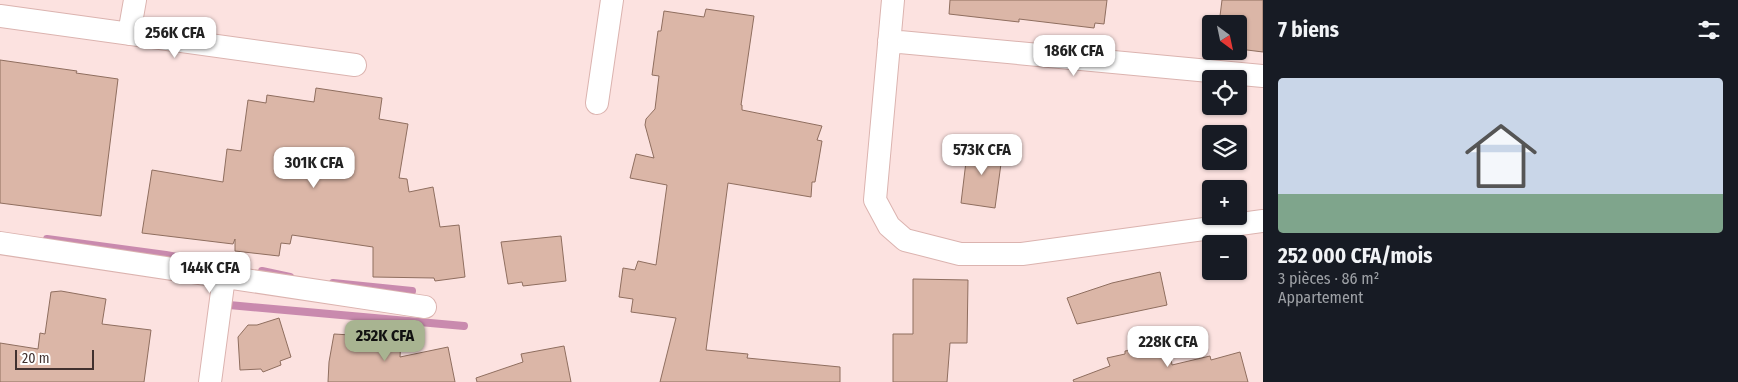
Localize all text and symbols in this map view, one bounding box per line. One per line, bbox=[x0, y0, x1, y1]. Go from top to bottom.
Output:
north arrow bbox=[1202, 15, 1248, 60]
map controls bbox=[1202, 15, 1247, 280]
icon: filters bbox=[1695, 16, 1723, 44]
pin: 256K CFA bbox=[123, 17, 227, 59]
text: 7 biens bbox=[1278, 17, 1339, 43]
text: 256K CFA bbox=[145, 23, 205, 42]
pin: 186K CFA bbox=[1022, 34, 1126, 77]
text: 186K CFA bbox=[1044, 41, 1104, 60]
button: locate bbox=[1202, 70, 1247, 115]
icon: home bbox=[1456, 111, 1546, 201]
button: layers bbox=[1202, 125, 1247, 170]
pin: 573K CFA bbox=[930, 134, 1034, 176]
text: 573K CFA bbox=[953, 140, 1011, 159]
pin: 301K CFA bbox=[262, 146, 366, 189]
text: 301K CFA bbox=[285, 153, 343, 172]
button: + bbox=[1202, 180, 1247, 225]
button: − bbox=[1202, 235, 1247, 280]
text: 252 000 CFA/mois bbox=[1278, 243, 1432, 269]
pin: 144K CFA bbox=[158, 252, 262, 294]
text: 144K CFA bbox=[180, 258, 240, 277]
text: 3 pièces · 86 m² bbox=[1278, 269, 1379, 288]
text: Appartement bbox=[1278, 288, 1364, 307]
pin: 252K CFA bbox=[333, 320, 437, 362]
text: 252K CFA bbox=[356, 326, 414, 345]
pin: 228K CFA bbox=[1116, 326, 1220, 368]
text: 228K CFA bbox=[1138, 332, 1198, 351]
scale bar bbox=[15, 347, 94, 370]
text: 20 m bbox=[22, 350, 50, 367]

